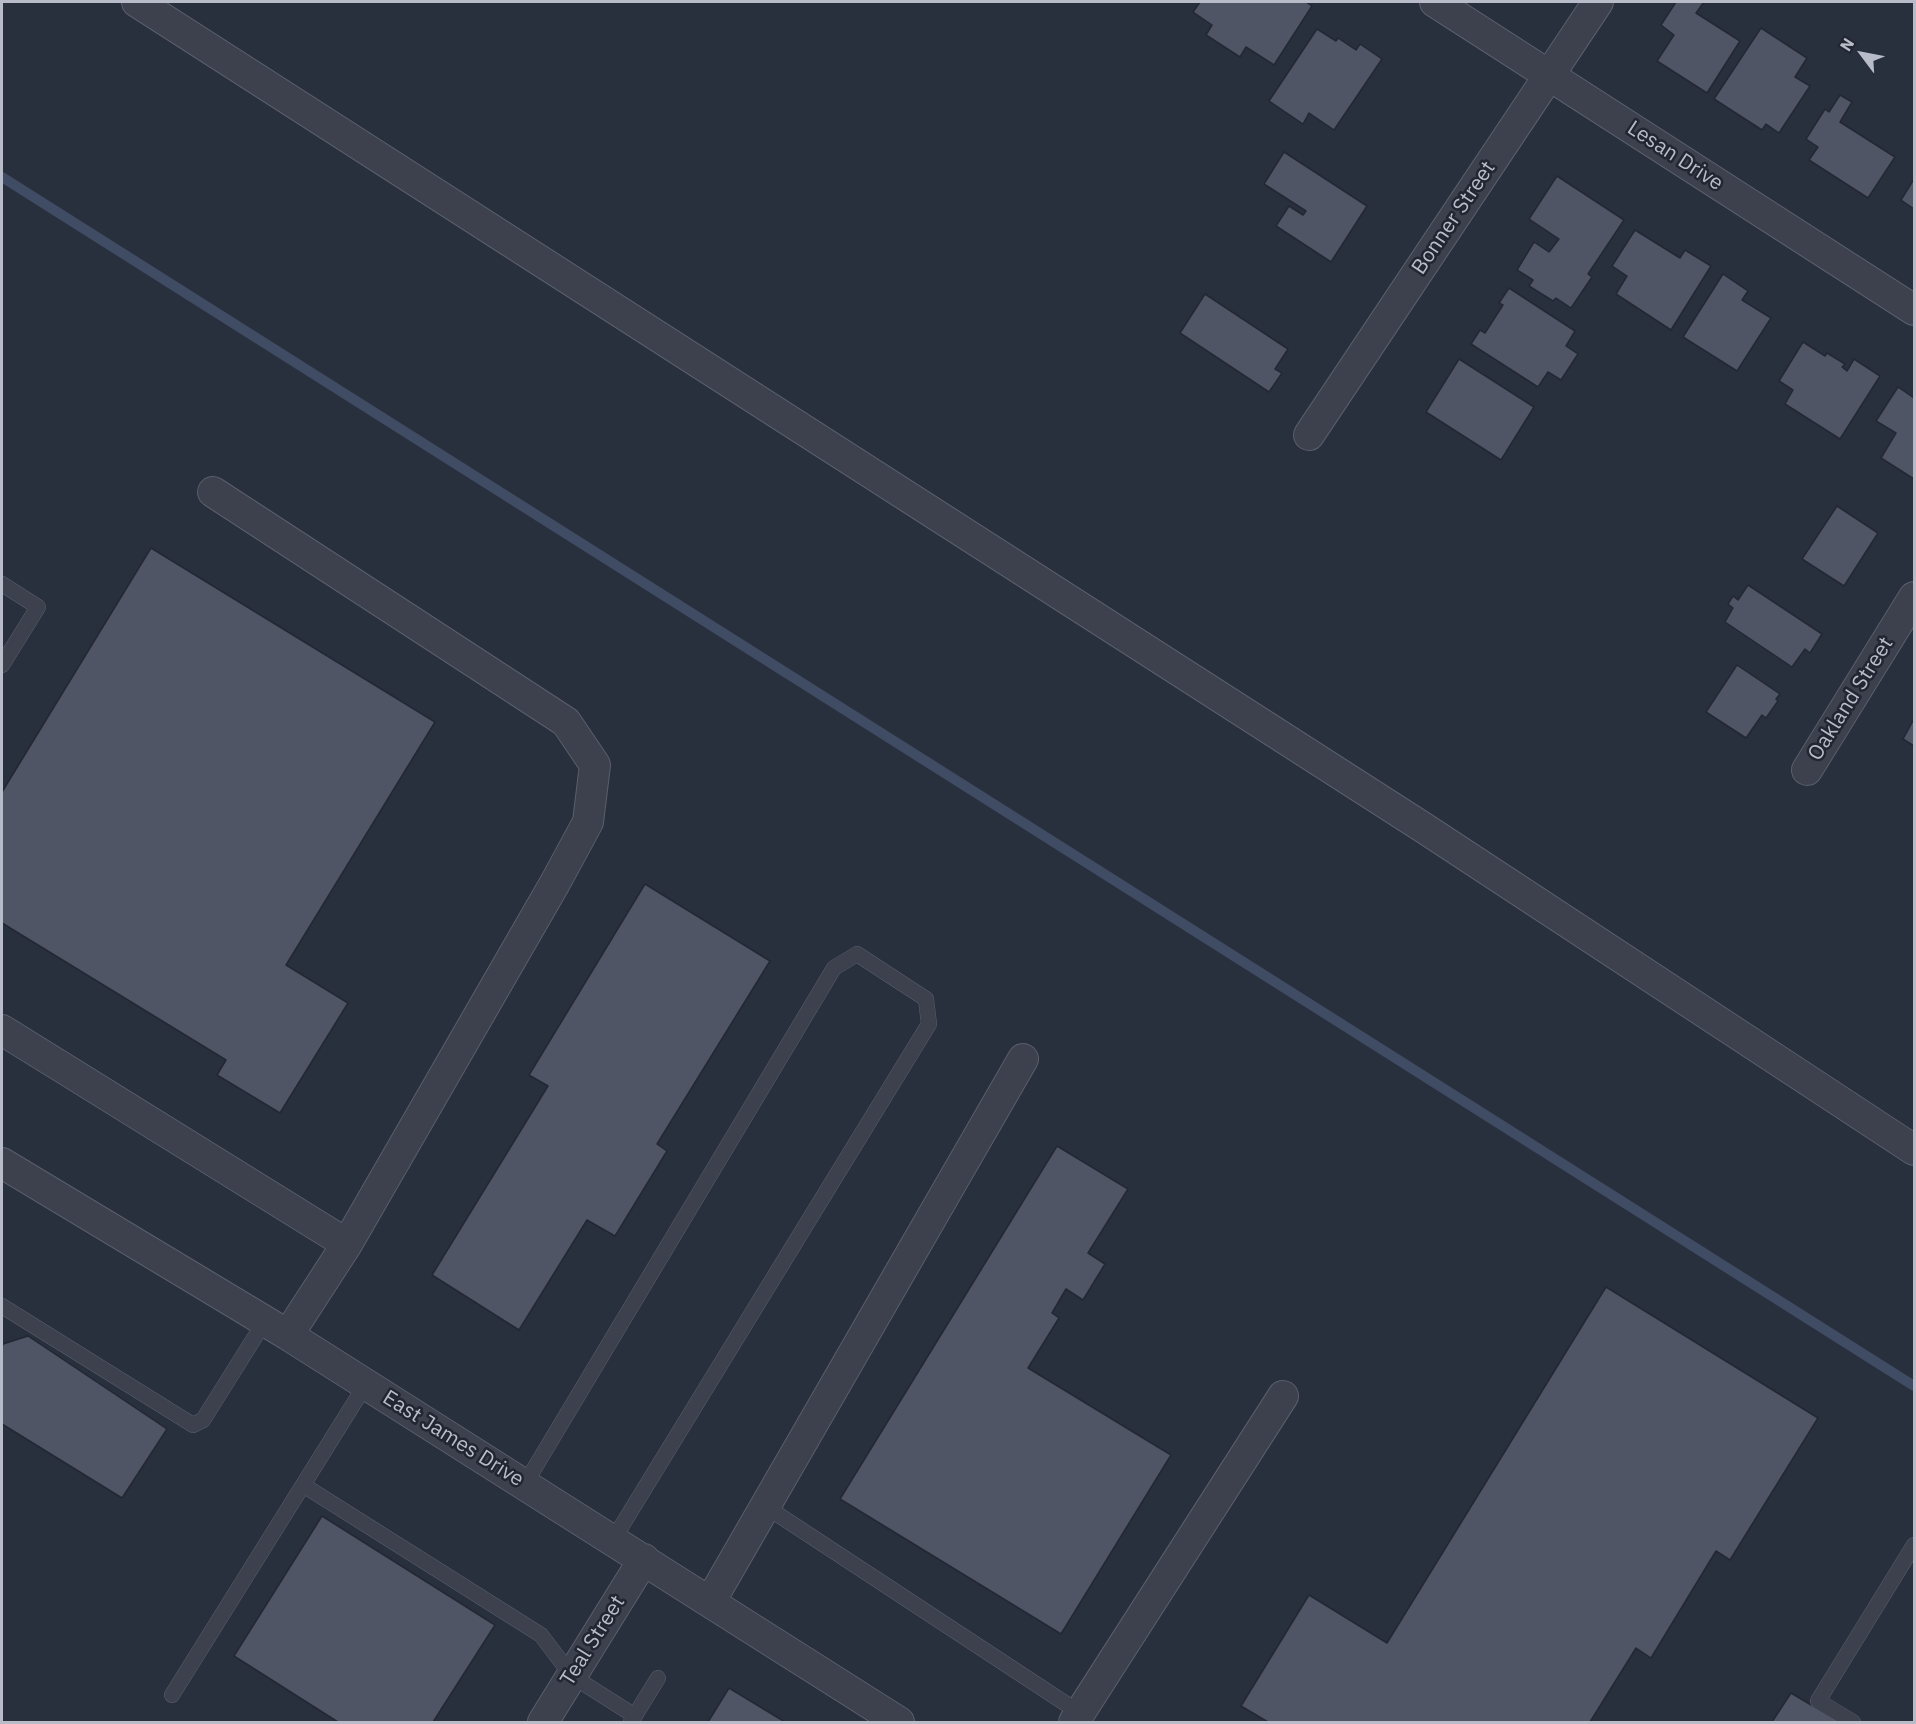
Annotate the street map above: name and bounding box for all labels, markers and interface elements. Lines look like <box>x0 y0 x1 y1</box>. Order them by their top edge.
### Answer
north arrow <box>1832 24 1892 84</box>
text: N <box>1835 34 1858 55</box>
street label: Lesan Drive <box>1622 116 1728 196</box>
street label: Bonner Street <box>1407 157 1501 279</box>
street label: Oakland Street <box>1803 633 1899 765</box>
street label: East James Drive <box>378 1386 528 1492</box>
street label: Teal Street <box>555 1591 631 1691</box>

